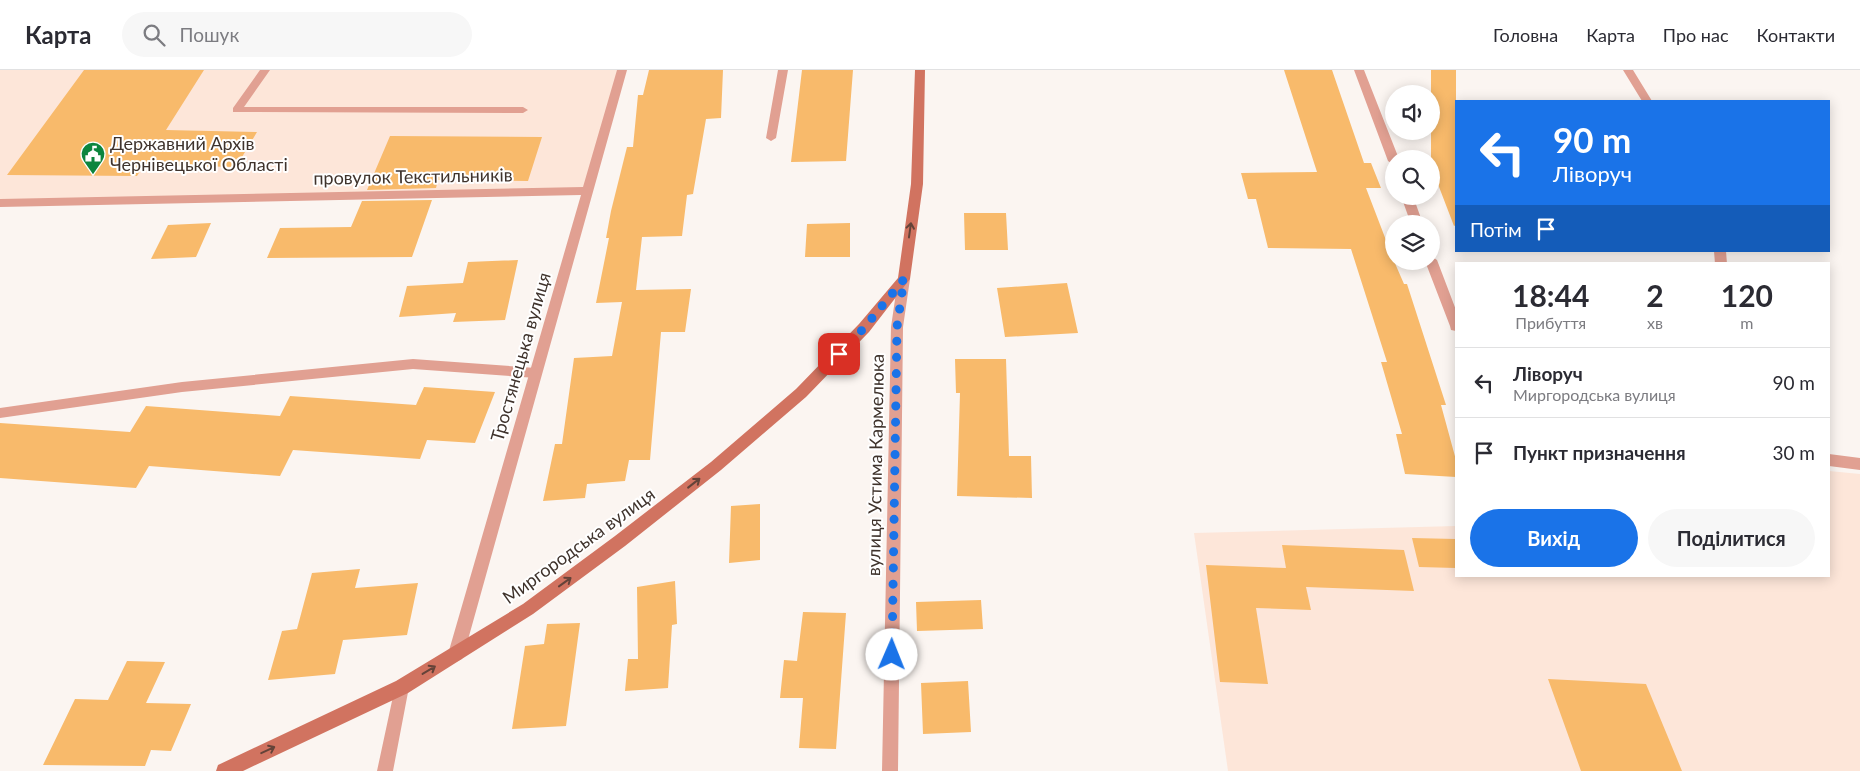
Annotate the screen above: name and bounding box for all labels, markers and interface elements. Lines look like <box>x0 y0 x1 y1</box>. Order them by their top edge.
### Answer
search box <box>122 12 472 57</box>
text: Карта <box>25 20 92 49</box>
icon: search <box>140 21 168 49</box>
text: Пошук <box>180 23 239 46</box>
text: Головна <box>1493 24 1558 46</box>
text: Карта <box>1586 24 1635 46</box>
text: Про нас <box>1663 24 1729 46</box>
text: Контакти <box>1757 24 1835 46</box>
map controls <box>1385 85 1440 270</box>
button: sound <box>1385 85 1440 140</box>
text: 90 m <box>1553 118 1631 160</box>
icon: left <box>1470 120 1535 185</box>
place label: Державний Архів Чернівецької Області <box>110 132 288 175</box>
public building icon: Державний Архів Чернівецької Області <box>80 141 106 175</box>
button: search <box>1385 150 1440 205</box>
text: Ліворуч <box>1553 160 1632 187</box>
street label: провулок Текстильників <box>313 163 513 189</box>
button: layers <box>1385 215 1440 270</box>
icon: arrive <box>1532 215 1560 243</box>
text: Потім <box>1470 218 1522 241</box>
one-way arrow <box>906 223 916 239</box>
street label: Тростянецька вулиця <box>485 270 555 444</box>
text: 18:44 <box>1512 277 1589 313</box>
text: 2 <box>1646 277 1664 313</box>
text: 120 <box>1721 277 1773 313</box>
text: Прибуття <box>1515 313 1586 332</box>
text: хв <box>1647 313 1663 332</box>
text: m <box>1740 313 1753 332</box>
pin <box>818 333 860 375</box>
icon: arrive <box>825 340 853 368</box>
street label: вулиця Устима Кармелюка <box>862 354 888 576</box>
text: Ліворуч <box>1513 362 1583 385</box>
icon: left <box>1470 369 1498 397</box>
text: 90 m <box>1772 371 1815 394</box>
text: Миргородська вулиця <box>1513 385 1676 404</box>
icon: arrive <box>1470 439 1498 467</box>
text: Пункт призначення <box>1513 441 1686 464</box>
text: 30 m <box>1772 441 1815 464</box>
one-way arrow <box>688 478 701 489</box>
street label: Миргородська вулиця <box>498 483 659 608</box>
button: Вихід <box>1470 509 1638 567</box>
button: Поділитися <box>1648 509 1815 567</box>
one-way arrow <box>558 577 572 587</box>
position arrow <box>865 628 917 680</box>
one-way arrow <box>422 665 436 675</box>
one-way arrow <box>260 745 275 754</box>

